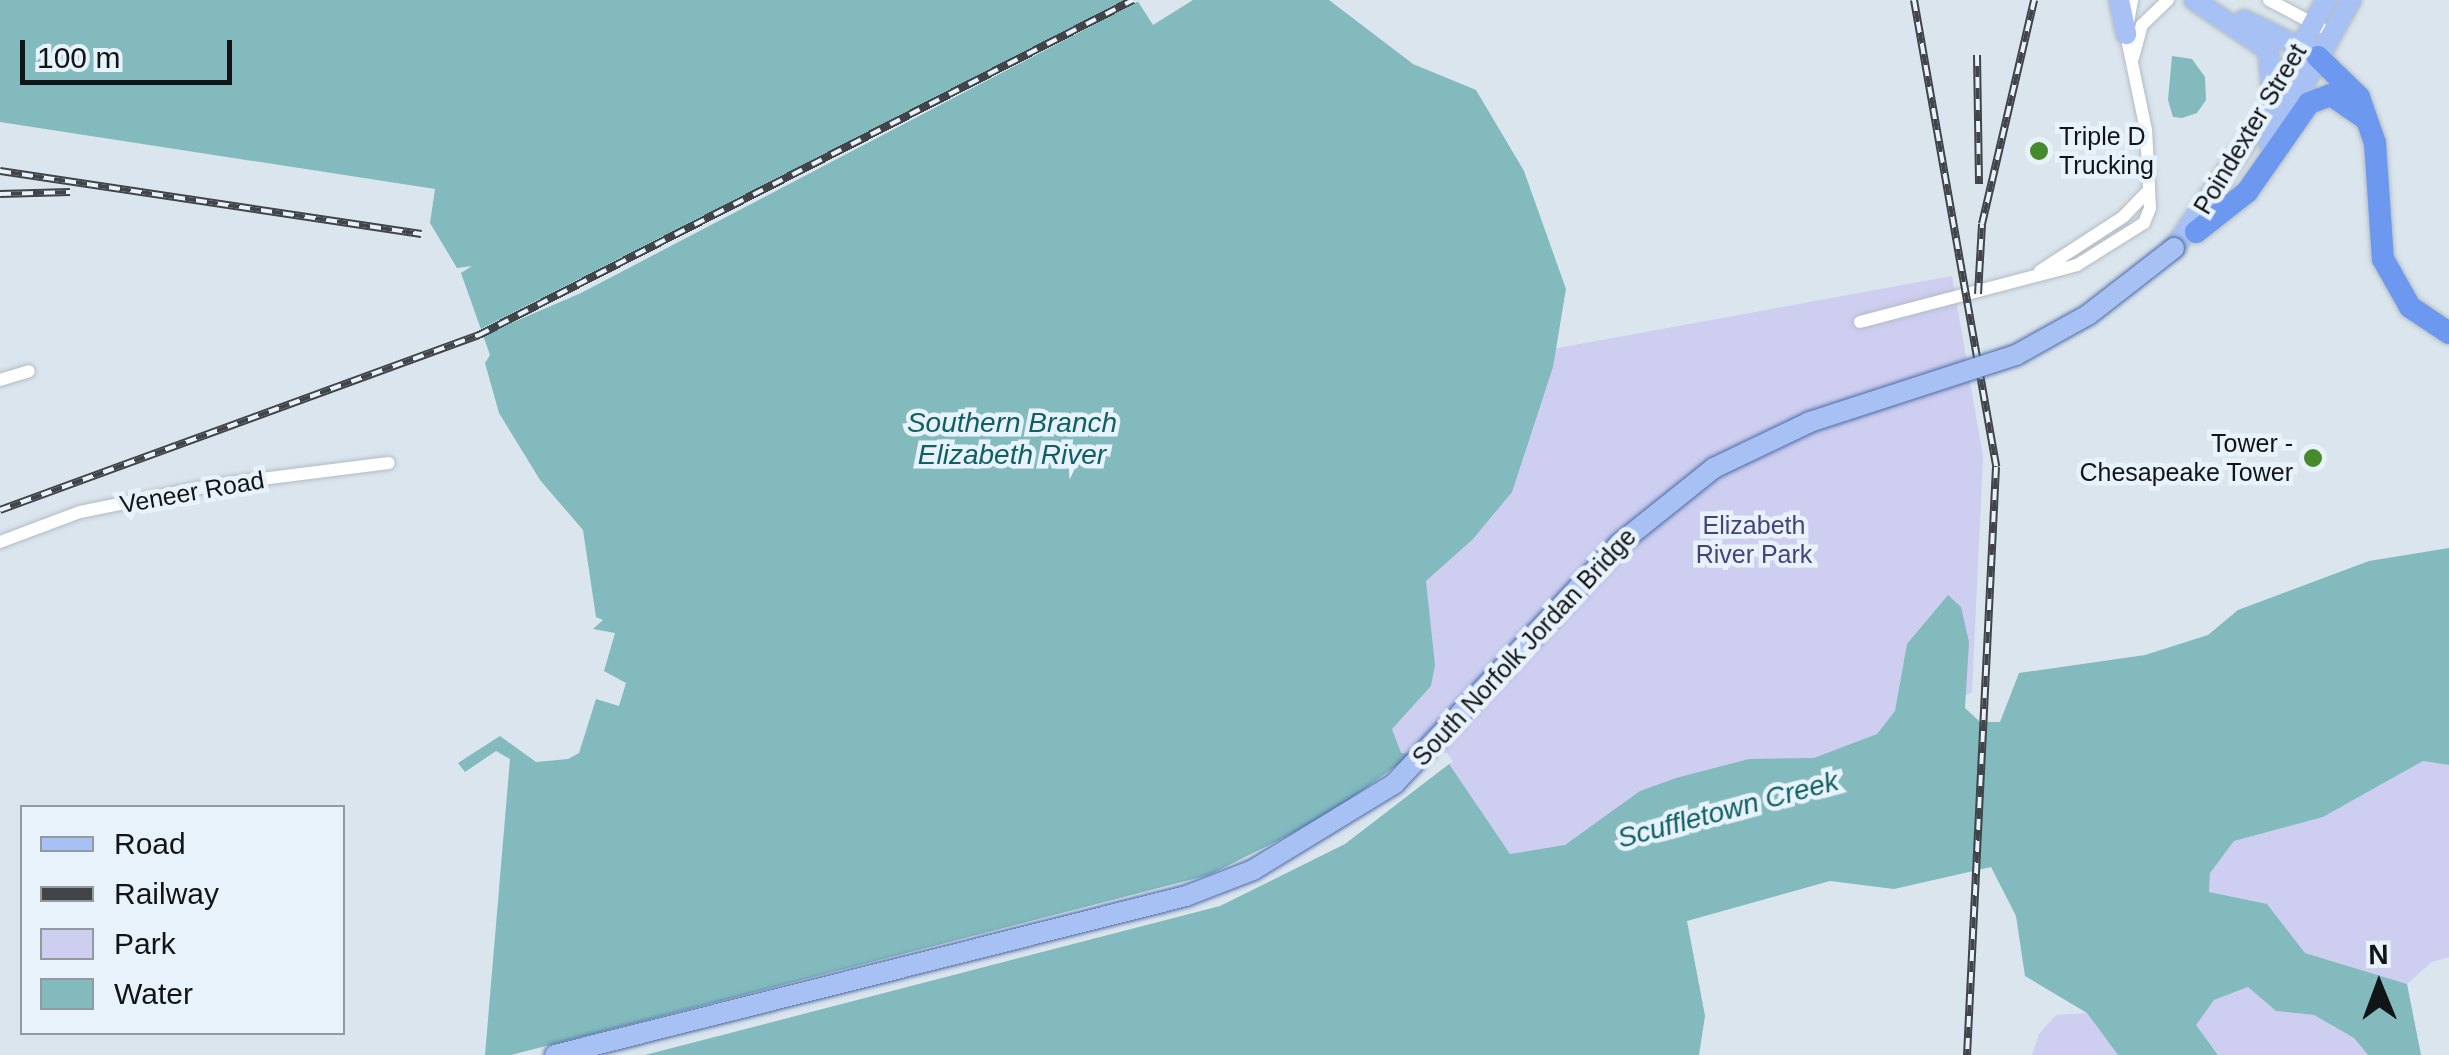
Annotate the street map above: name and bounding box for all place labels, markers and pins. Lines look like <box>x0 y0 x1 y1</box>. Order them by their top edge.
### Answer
place label: Triple D Trucking <box>2059 122 2154 181</box>
marker: Triple D Trucking <box>2028 140 2050 162</box>
place label: Tower - Chesapeake Tower <box>2079 429 2293 488</box>
marker: Tower - Chesapeake Tower <box>2302 447 2324 469</box>

